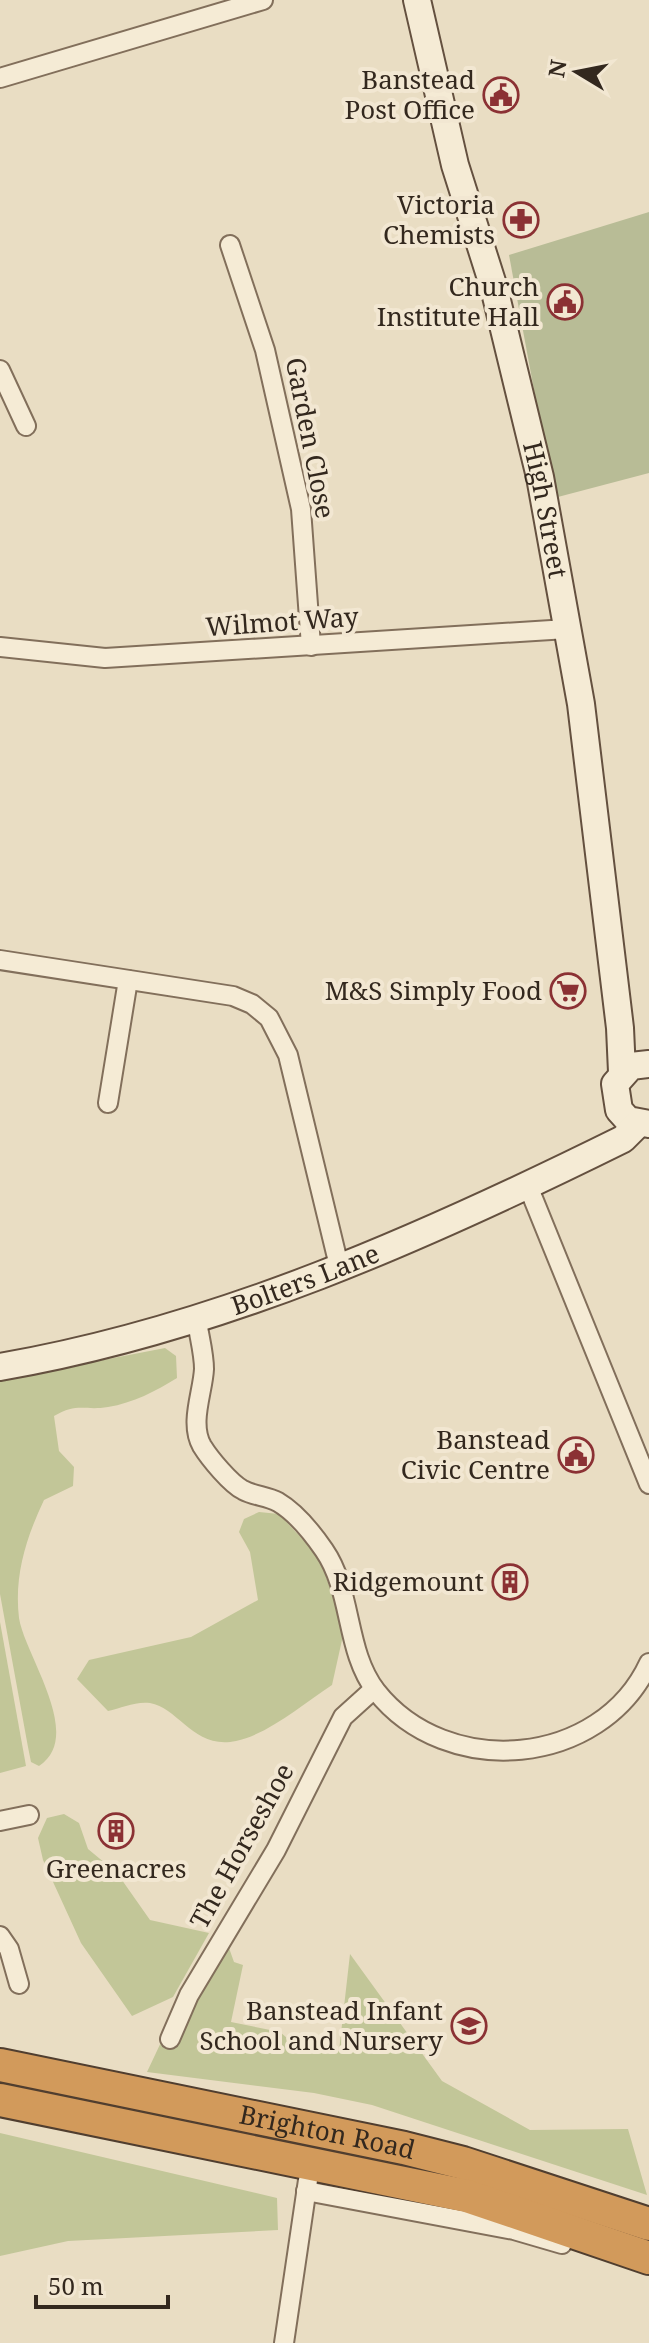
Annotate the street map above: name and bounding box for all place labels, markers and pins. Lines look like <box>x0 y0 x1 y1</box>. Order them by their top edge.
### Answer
place label: Banstead Post Office <box>345 61 475 127</box>
public building icon: Banstead Post Office <box>482 76 520 114</box>
place label: Victoria Chemists <box>383 186 495 252</box>
pharmacy icon: Victoria Chemists <box>502 201 540 239</box>
place label: Church Institute Hall <box>377 268 539 334</box>
public building icon: Church Institute Hall <box>546 283 584 321</box>
place label: M&S Simply Food <box>325 972 542 1008</box>
supermarket icon: M&S Simply Food <box>549 972 587 1010</box>
place label: Banstead Civic Centre <box>401 1421 550 1487</box>
public building icon: Banstead Civic Centre <box>557 1436 595 1474</box>
place label: Ridgemount <box>333 1563 484 1599</box>
building icon: Ridgemount <box>491 1563 529 1601</box>
building icon: Greenacres <box>97 1812 135 1850</box>
place label: Greenacres <box>46 1850 186 1886</box>
place label: Banstead Infant School and Nursery <box>199 1992 443 2058</box>
school or university icon: Banstead Infant School and Nursery <box>450 2007 488 2045</box>

